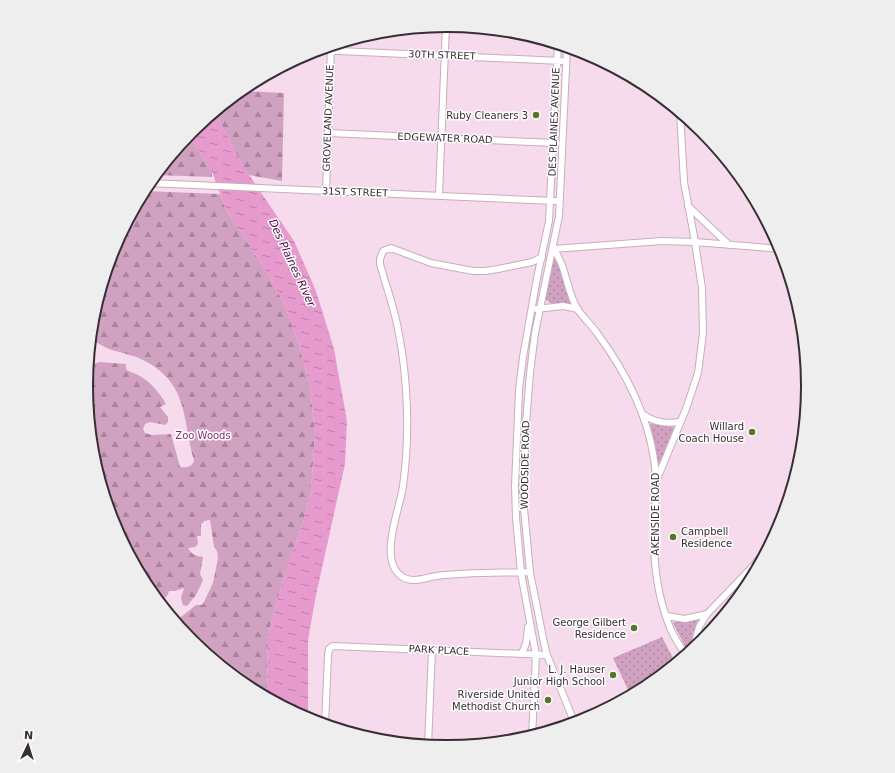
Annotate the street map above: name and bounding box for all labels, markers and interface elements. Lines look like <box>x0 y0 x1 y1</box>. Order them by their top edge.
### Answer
street label: 30TH STREET <box>408 48 477 62</box>
street label: GROVELAND AVENUE <box>321 64 335 172</box>
street label: DES PLAINES AVENUE <box>547 67 561 177</box>
place label: Ruby Cleaners 3 <box>446 110 528 121</box>
marker: Ruby Cleaners 3 <box>531 110 541 120</box>
street label: EDGEWATER ROAD <box>397 131 493 145</box>
street label: 31ST STREET <box>322 185 389 199</box>
water label: Des Plaines River <box>266 217 319 310</box>
street label: WOODSIDE ROAD <box>519 420 531 510</box>
place label: Willard Coach House <box>678 421 744 444</box>
marker: Willard Coach House <box>747 427 757 437</box>
park label: Zoo Woods <box>175 430 231 441</box>
street label: AKENSIDE ROAD <box>650 472 661 555</box>
place label: Campbell Residence <box>681 526 732 549</box>
marker: Campbell Residence <box>668 532 678 542</box>
place label: George Gilbert Residence <box>553 617 626 640</box>
marker: George Gilbert Residence <box>629 623 639 633</box>
street label: PARK PLACE <box>408 643 470 657</box>
place label: L. J. Hauser Junior High School <box>513 664 606 687</box>
marker: L. J. Hauser Junior High School <box>608 670 618 680</box>
place label: Riverside United Methodist Church <box>452 689 540 712</box>
marker: Riverside United Methodist Church <box>543 695 553 705</box>
north arrow <box>8 725 48 765</box>
text: N <box>24 729 34 742</box>

